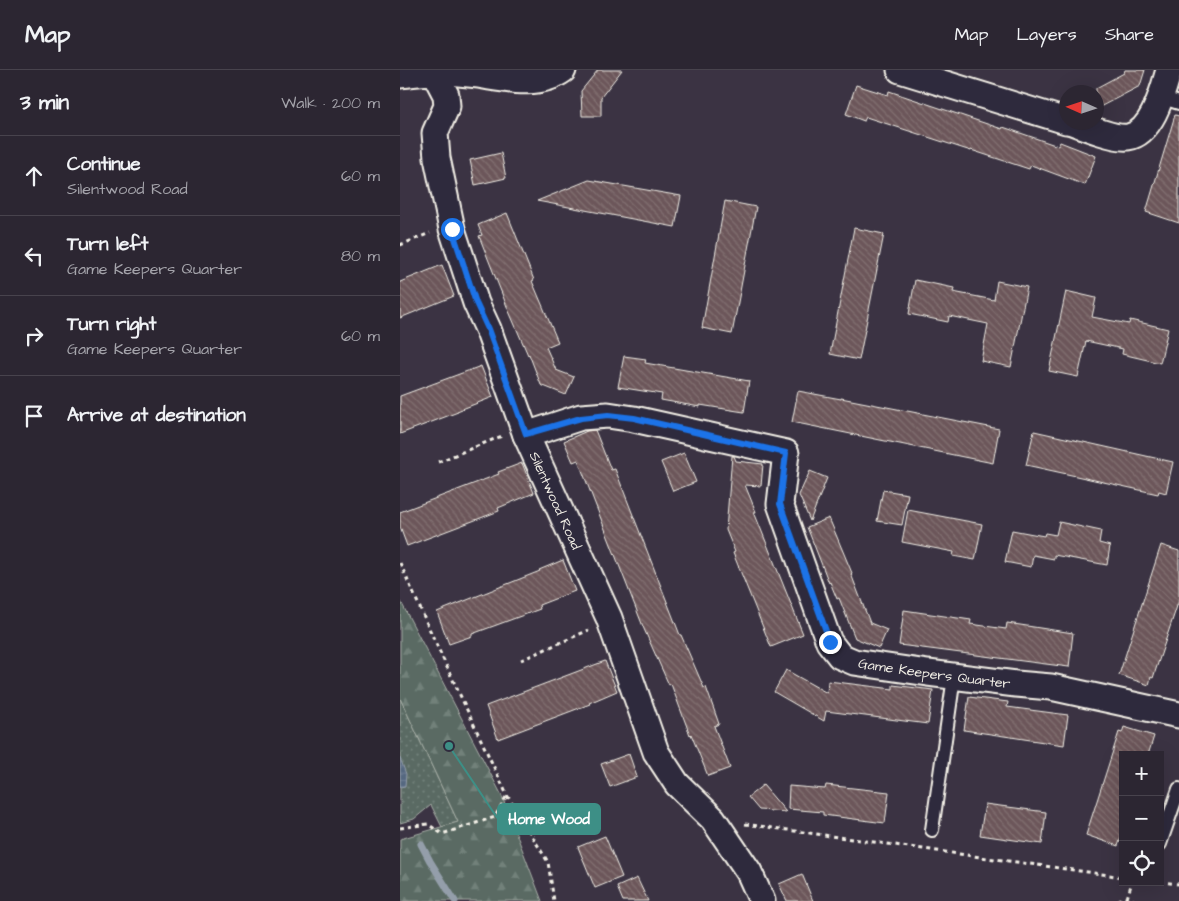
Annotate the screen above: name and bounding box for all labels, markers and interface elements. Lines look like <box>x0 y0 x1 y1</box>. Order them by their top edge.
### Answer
text: Map <box>25 18 70 52</box>
text: Map <box>954 22 988 47</box>
text: Layers <box>1016 22 1077 47</box>
text: Share <box>1105 22 1154 47</box>
north arrow <box>1059 85 1104 130</box>
text: 3 min <box>20 88 69 117</box>
text: Walk · 200 m <box>281 92 380 114</box>
text: Continue <box>67 151 141 178</box>
icon: ahead <box>20 162 48 190</box>
text: 60 m <box>341 165 380 187</box>
text: Silentwood Road <box>67 178 188 200</box>
route start <box>441 218 464 241</box>
text: Turn left <box>67 231 148 258</box>
icon: left <box>20 242 48 270</box>
text: 80 m <box>341 245 380 267</box>
text: Game Keepers Quarter <box>67 258 242 280</box>
text: Turn right <box>67 311 156 338</box>
icon: right <box>20 322 48 350</box>
text: 60 m <box>341 325 380 347</box>
text: Game Keepers Quarter <box>67 338 242 360</box>
icon: arrive <box>20 402 48 430</box>
text: Arrive at destination <box>67 402 246 429</box>
street label: Silentwood Road <box>524 449 586 553</box>
route end <box>819 631 842 654</box>
street label: Game Keepers Quarter <box>857 654 1012 694</box>
map controls <box>1119 751 1164 886</box>
button: + <box>1119 751 1164 796</box>
button: − <box>1119 796 1164 841</box>
callout: Home Wood <box>498 804 600 834</box>
text: Home Wood <box>508 809 590 830</box>
button: locate <box>1119 841 1164 886</box>

